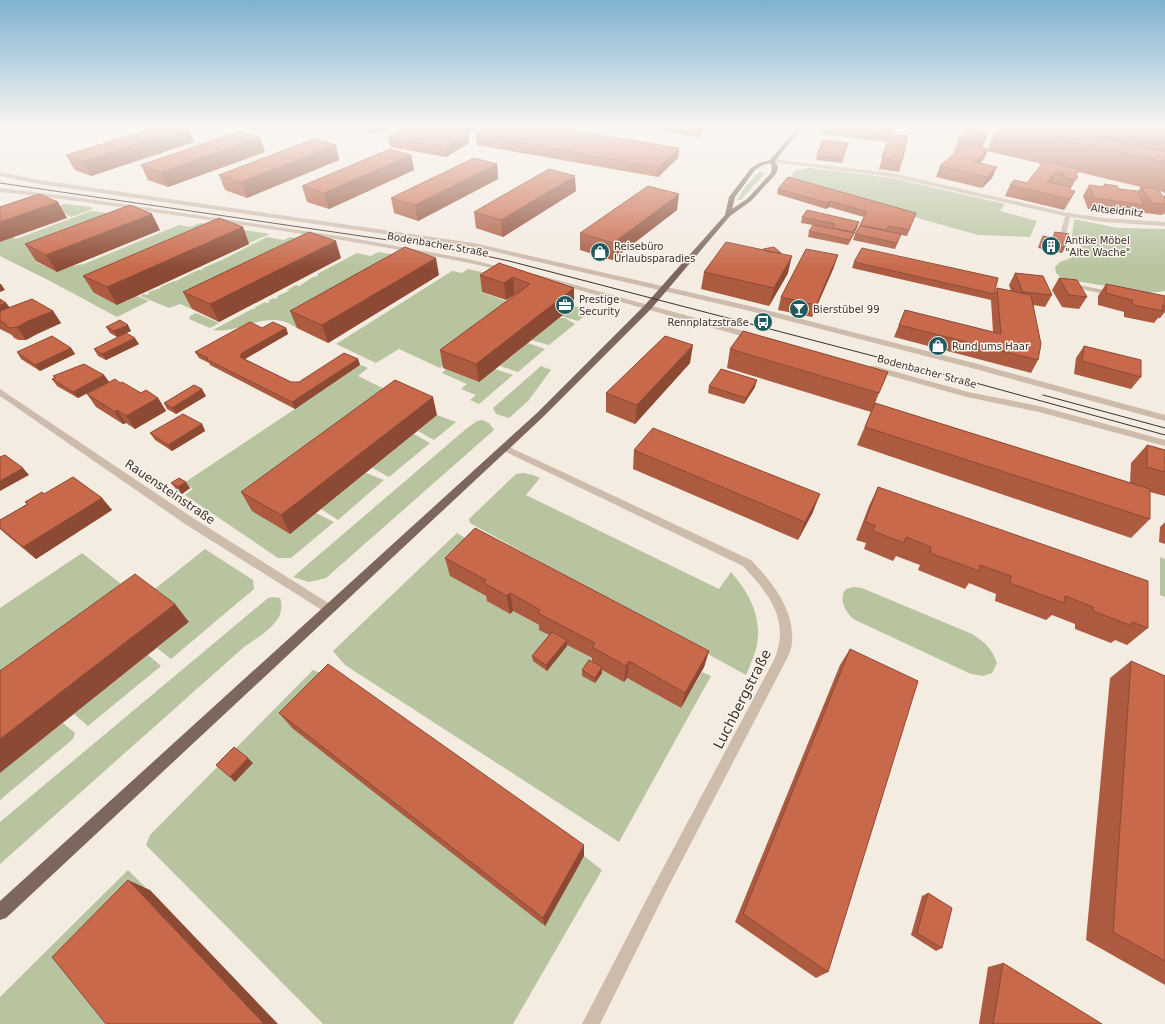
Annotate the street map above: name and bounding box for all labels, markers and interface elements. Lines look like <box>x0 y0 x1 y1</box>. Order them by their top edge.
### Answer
street label: Altseidnitz <box>1090 202 1144 219</box>
street label: Bodenbacher Straße <box>386 230 489 259</box>
building icon: Antike Möbel "Alte Wache" <box>1040 235 1062 257</box>
place label: Antike Möbel "Alte Wache" <box>1065 235 1130 258</box>
shop icon: Reisebüro Urlaubsparadies <box>589 241 611 263</box>
place label: Reisebüro Urlaubsparadies <box>614 241 695 264</box>
office icon: Prestige Security <box>554 294 576 316</box>
place label: Prestige Security <box>579 294 620 317</box>
bar icon: Bierstübel 99 <box>788 298 810 320</box>
place label: Bierstübel 99 <box>813 304 880 315</box>
bus stop icon: Rennplatzstraße <box>752 311 774 333</box>
place label: Rennplatzstraße <box>667 317 749 328</box>
shop icon: Rund ums Haar <box>927 335 949 357</box>
place label: Rund ums Haar <box>952 341 1030 352</box>
street label: Bodenbacher Straße <box>876 353 978 390</box>
street label: Rauensteinstraße <box>122 457 218 527</box>
street label: Luchbergstraße <box>710 647 774 751</box>

